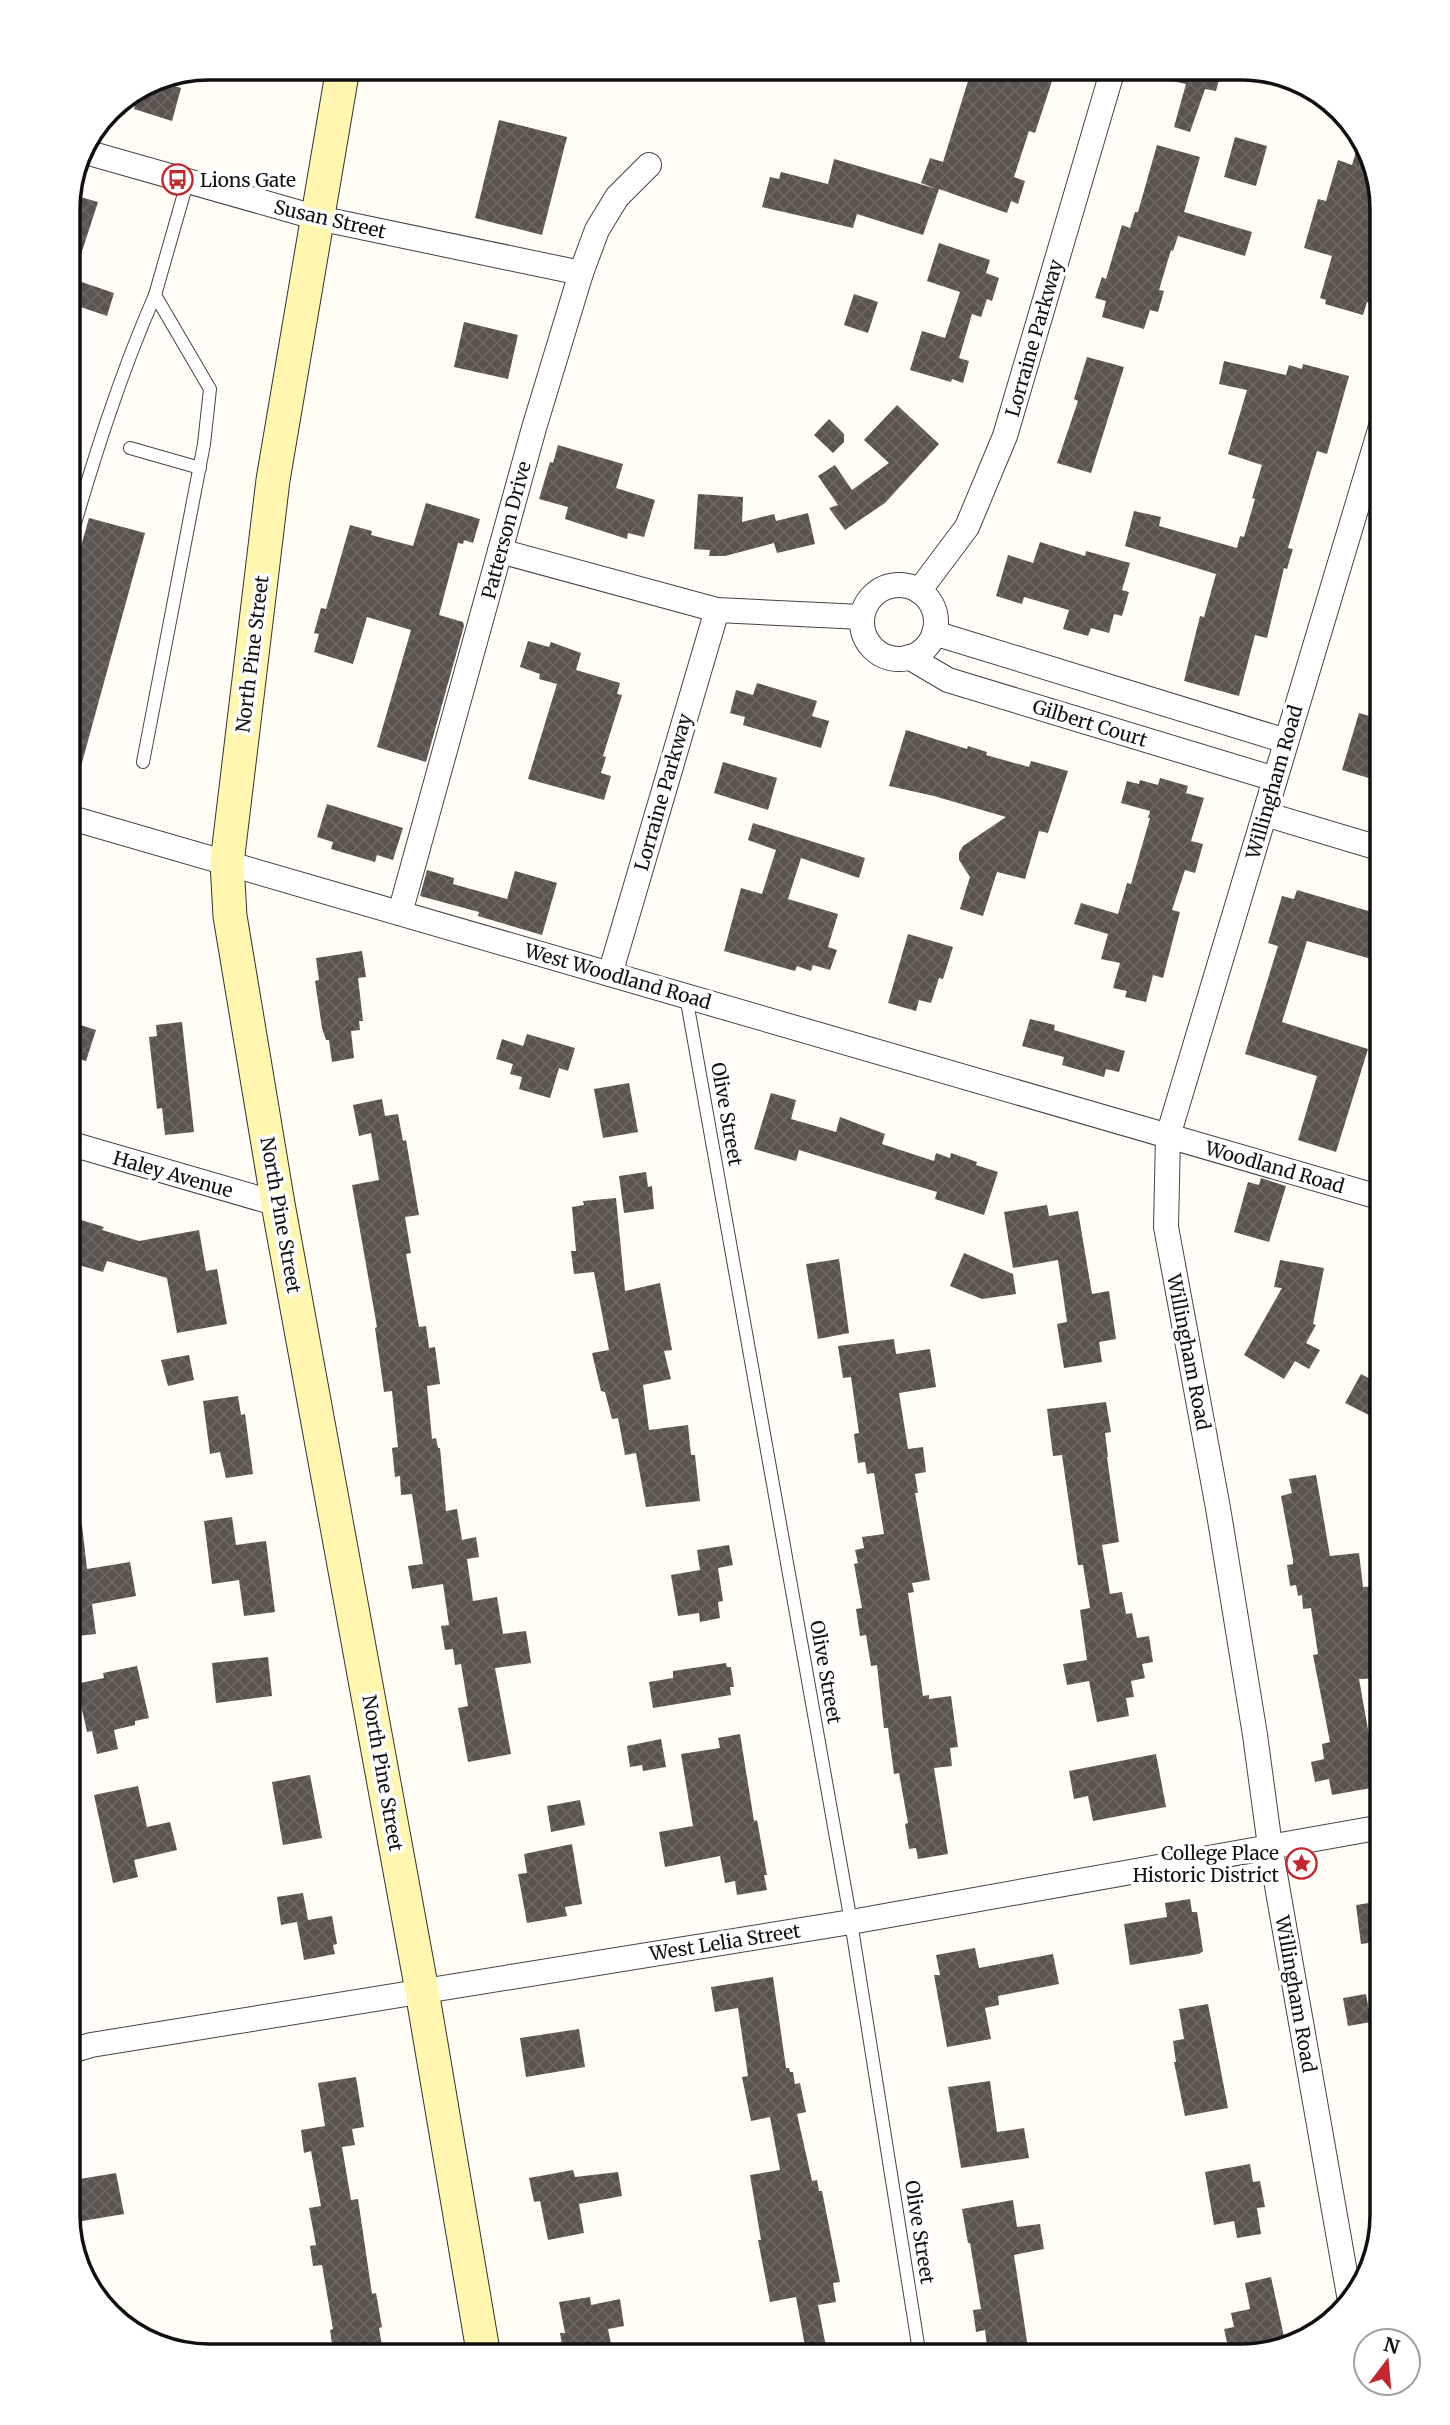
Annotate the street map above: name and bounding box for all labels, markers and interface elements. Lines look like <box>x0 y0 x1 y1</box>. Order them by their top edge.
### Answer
bus stop icon: Lions Gate <box>160 163 194 197</box>
place label: Lions Gate <box>200 168 296 192</box>
street label: Susan Street <box>272 194 389 244</box>
street label: Lorraine Parkway <box>1000 257 1068 419</box>
street label: Patterson Drive <box>476 458 536 601</box>
street label: North Pine Street <box>230 573 274 734</box>
street label: Gilbert Court <box>1030 694 1151 752</box>
street label: Willingham Road <box>1240 702 1307 863</box>
street label: Lorraine Parkway <box>629 711 697 873</box>
street label: West Woodland Road <box>521 938 714 1014</box>
street label: Olive Street <box>706 1060 748 1168</box>
street label: North Pine Street <box>255 1135 307 1296</box>
street label: Woodland Road <box>1202 1135 1347 1198</box>
street label: Haley Avenue <box>110 1145 236 1203</box>
street label: Willingham Road <box>1162 1271 1216 1432</box>
street label: Olive Street <box>805 1618 847 1726</box>
street label: North Pine Street <box>357 1693 409 1854</box>
place label: College Place Historic District <box>1133 1841 1280 1887</box>
place icon: College Place Historic District <box>1285 1847 1319 1881</box>
street label: Willingham Road <box>1270 1913 1322 2074</box>
street label: West Lelia Street <box>647 1918 803 1966</box>
street label: Olive Street <box>900 2178 940 2286</box>
north arrow <box>1352 2327 1422 2397</box>
text: N <box>1381 2332 1402 2359</box>

